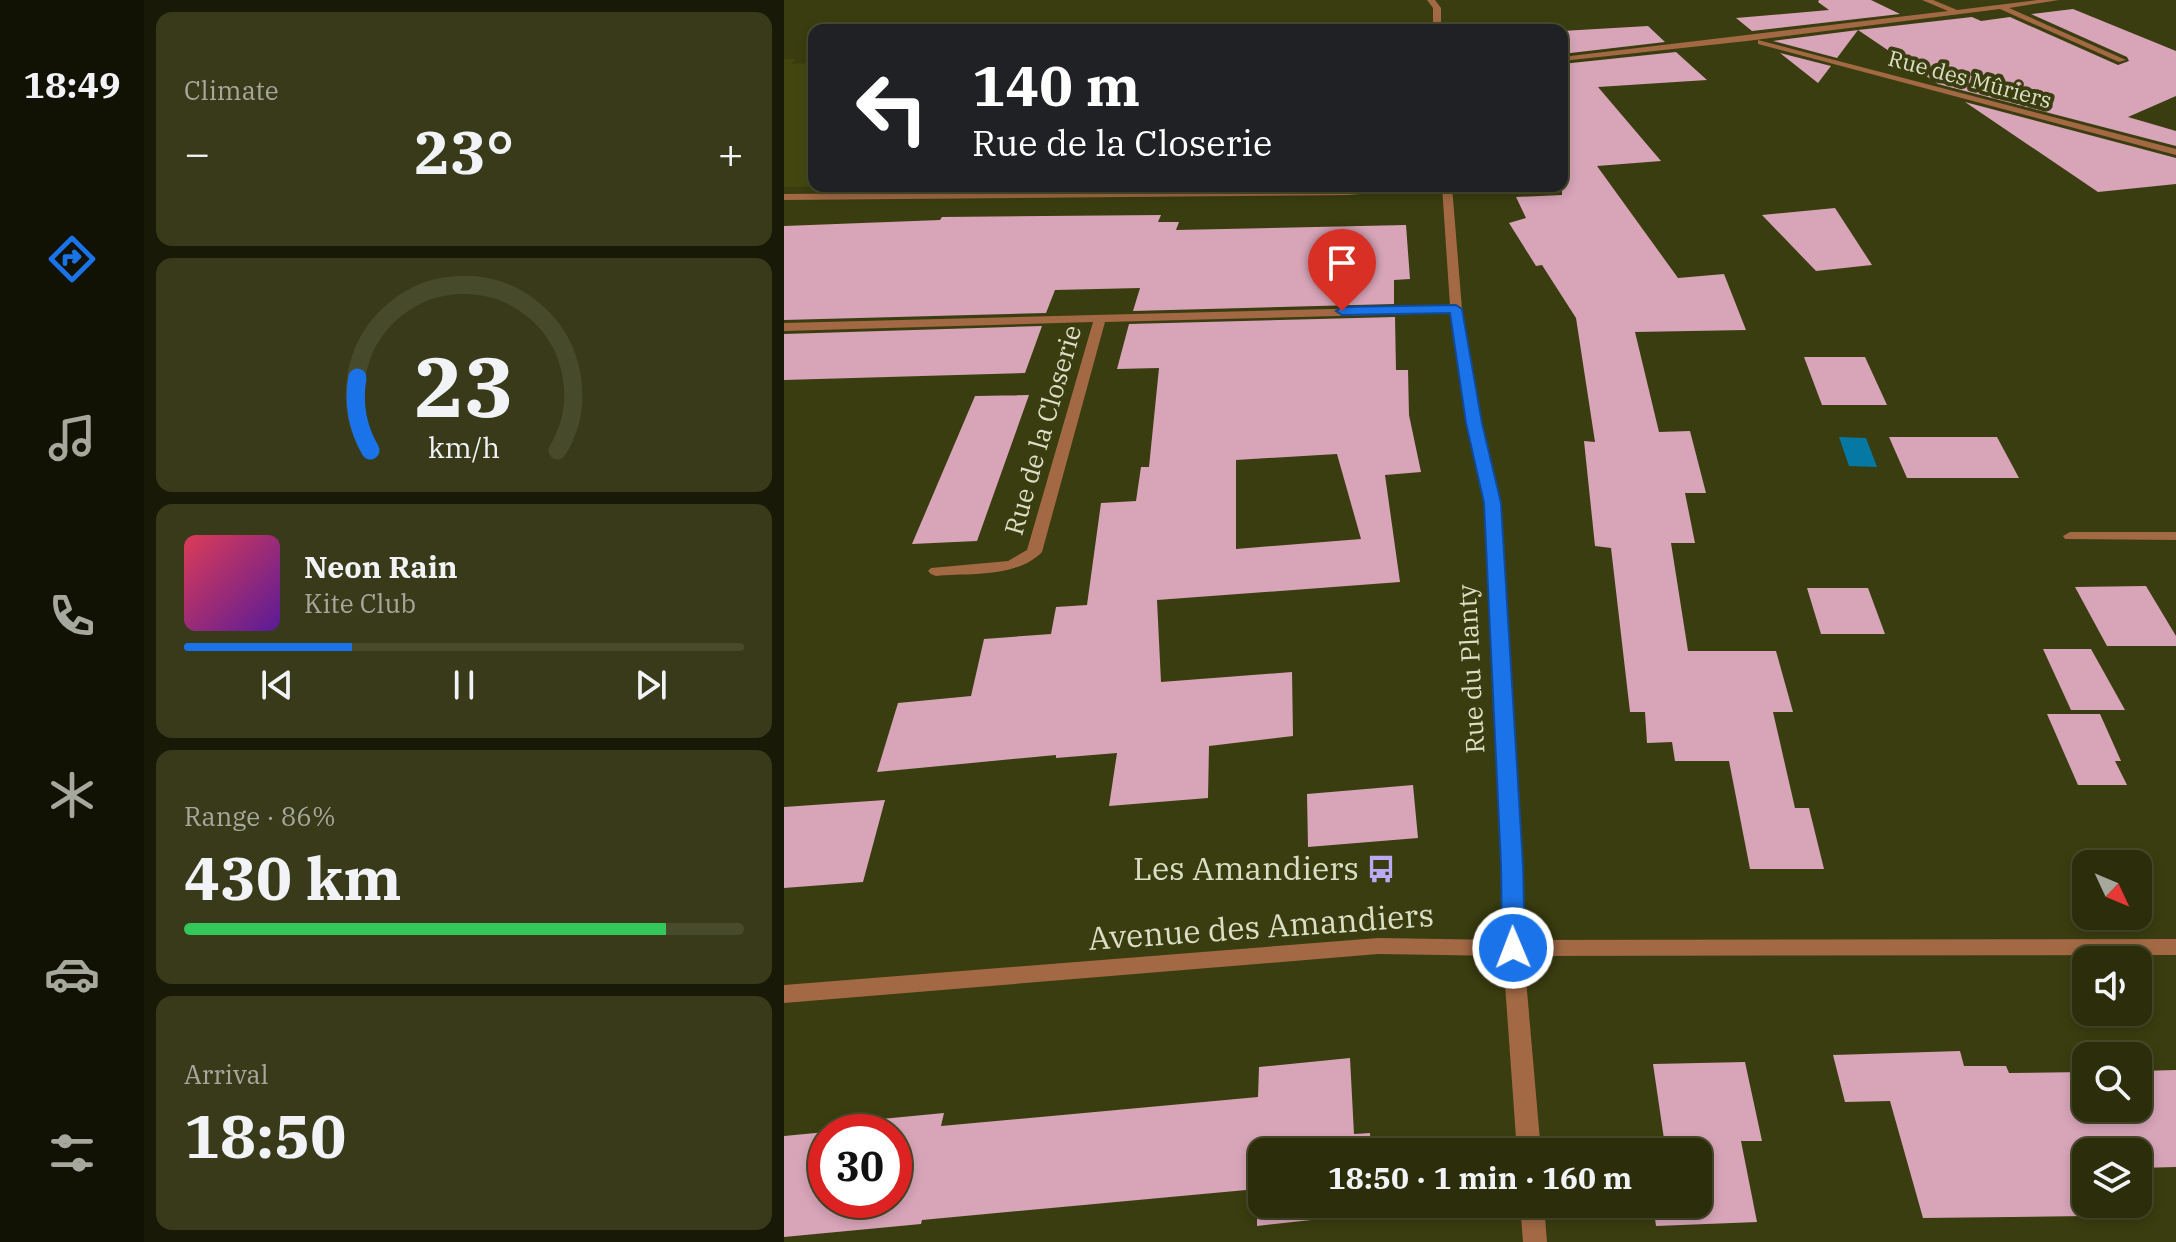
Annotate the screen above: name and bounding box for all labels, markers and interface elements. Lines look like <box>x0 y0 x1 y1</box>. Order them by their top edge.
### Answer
street label: Rue des Mûriers <box>1885 43 2055 114</box>
text: 140 m <box>972 49 1140 121</box>
icon: left <box>840 56 944 160</box>
text: 18:49 <box>23 61 121 108</box>
text: Climate <box>184 73 279 107</box>
text: 23° <box>414 112 514 191</box>
text: Rue de la Closerie <box>972 119 1272 166</box>
text: − <box>184 124 210 181</box>
text: + <box>718 124 744 181</box>
pin <box>1308 229 1376 311</box>
icon: directions <box>44 231 100 287</box>
icon: arrive <box>1320 241 1364 285</box>
street label: Rue de la Closerie <box>996 321 1088 539</box>
text: 23 <box>414 332 514 440</box>
icon: music <box>44 410 100 466</box>
text: km/h <box>428 429 500 466</box>
text: Neon Rain <box>304 547 458 586</box>
street label: Rue du Planty <box>1449 584 1491 754</box>
text: Kite Club <box>304 586 416 620</box>
icon: phone <box>44 588 100 644</box>
icon: previous <box>255 663 299 707</box>
icon: pause <box>442 663 486 707</box>
icon: next <box>629 663 673 707</box>
icon: climate <box>44 767 100 823</box>
text: Range · 86% <box>184 799 336 833</box>
text: 430 km <box>184 838 402 917</box>
place label: Les Amandiers <box>1133 847 1359 889</box>
north arrow <box>2072 850 2152 930</box>
map controls <box>2072 850 2152 1218</box>
bus stop icon: Les Amandiers <box>1366 854 1396 884</box>
street label: Avenue des Amandiers <box>1087 893 1435 959</box>
position arrow <box>1471 906 1555 990</box>
icon: car <box>44 946 100 1002</box>
button: sound <box>2072 946 2152 1026</box>
button: search <box>2072 1042 2152 1122</box>
text: Arrival <box>184 1057 269 1091</box>
text: 18:50 <box>184 1096 346 1175</box>
speed limit sign: 30 <box>808 1114 912 1218</box>
icon: filters <box>44 1125 100 1181</box>
button: layers <box>2072 1138 2152 1218</box>
text: 18:50 · 1 min · 160 m <box>1328 1158 1632 1197</box>

